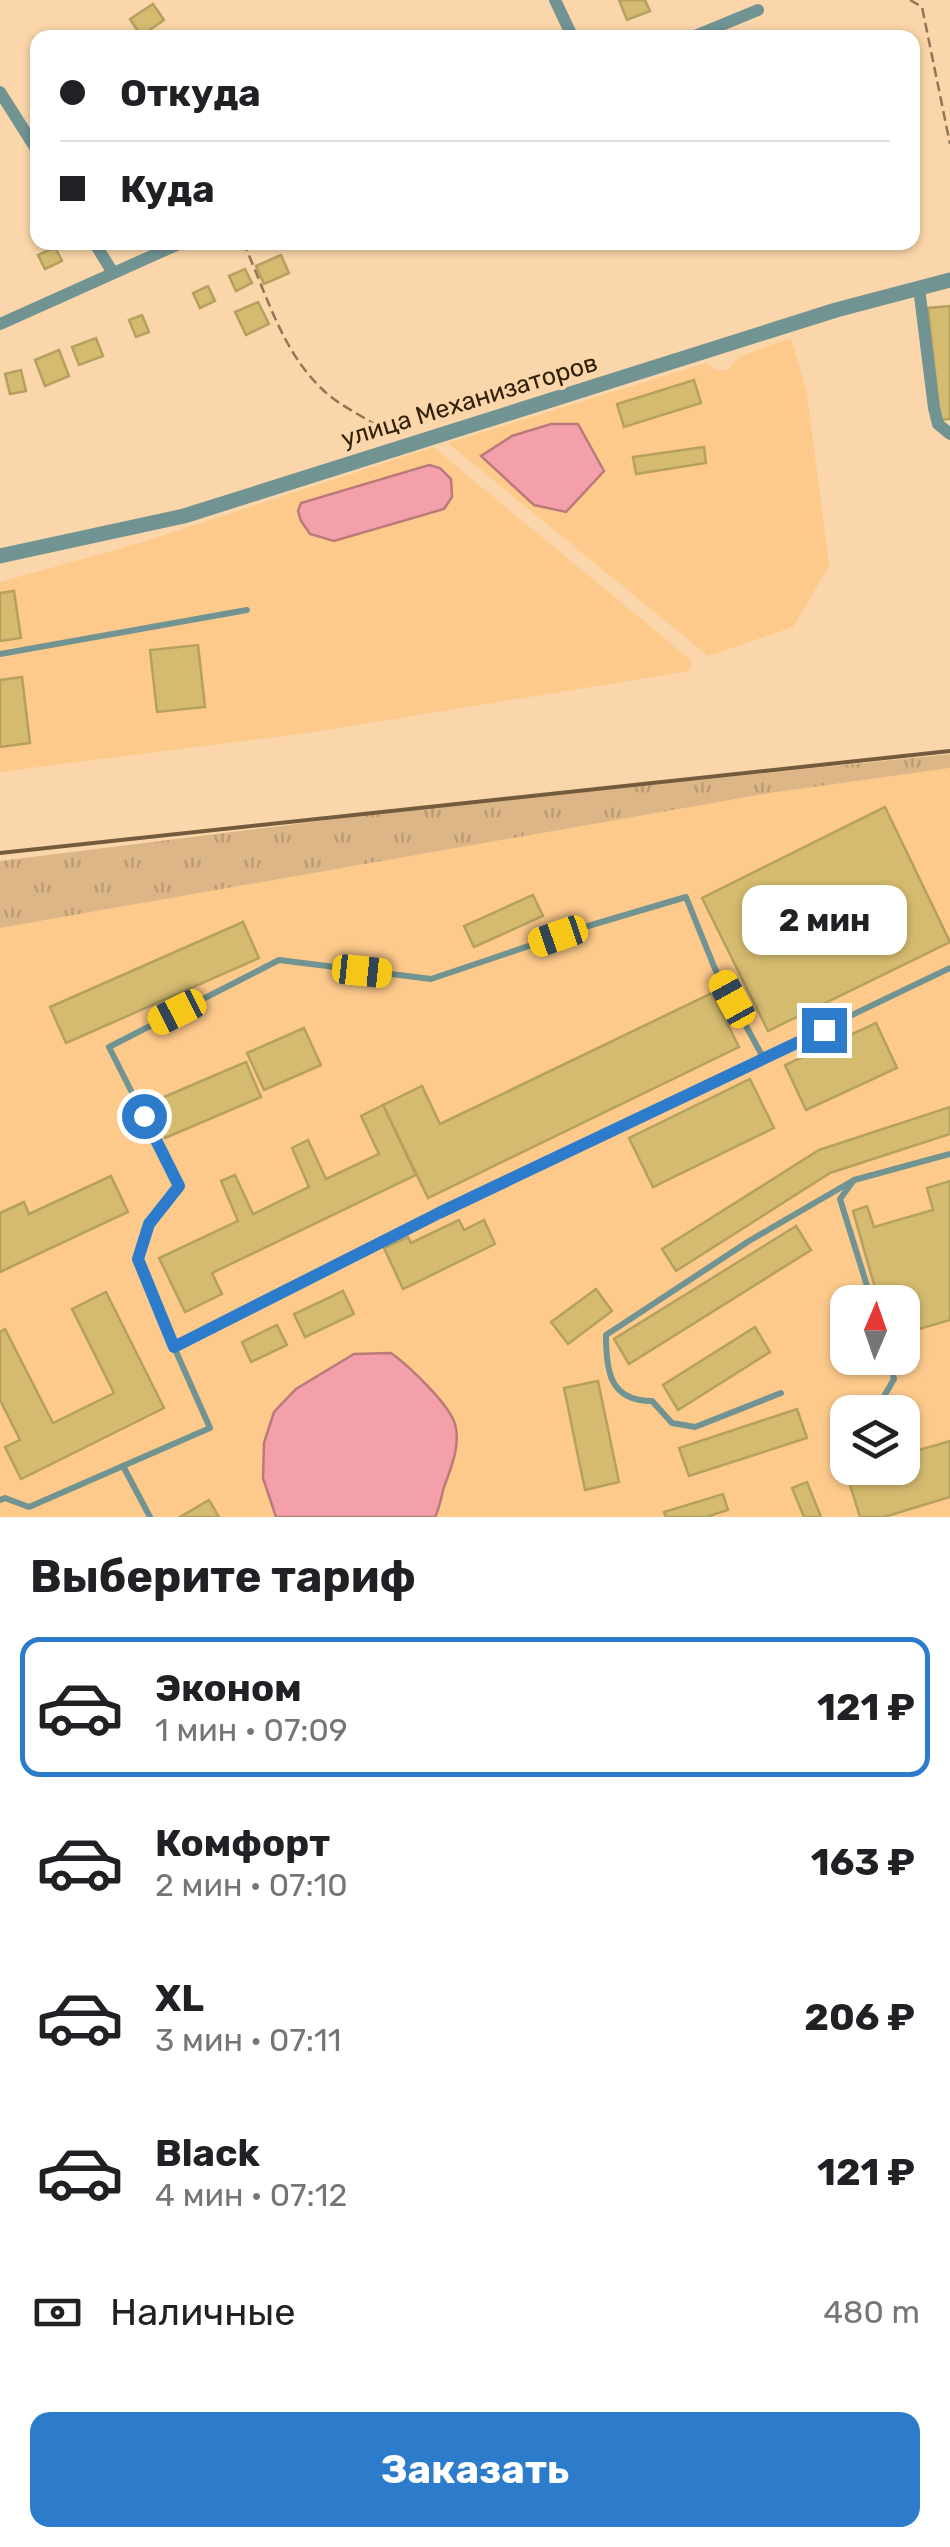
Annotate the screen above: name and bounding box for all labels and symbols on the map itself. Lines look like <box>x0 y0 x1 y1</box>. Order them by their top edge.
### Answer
street label: улица Механизаторов <box>337 348 601 453</box>
callout: 2 мин <box>742 885 906 955</box>
car <box>525 912 591 960</box>
car <box>331 953 393 989</box>
car <box>704 965 760 1033</box>
car <box>143 985 211 1039</box>
route end <box>802 1008 847 1053</box>
route start <box>122 1094 167 1139</box>
north arrow <box>830 1285 920 1375</box>

